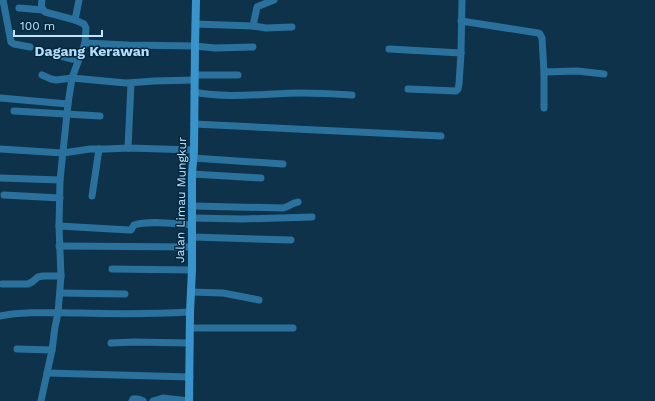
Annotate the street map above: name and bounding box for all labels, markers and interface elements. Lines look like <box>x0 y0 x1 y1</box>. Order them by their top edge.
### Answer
scale bar <box>14 12 102 38</box>
text: 100 m <box>20 19 55 33</box>
district label: Dagang Kerawan <box>35 43 149 59</box>
street label: Jalan Limau Mungkur <box>173 137 189 263</box>

